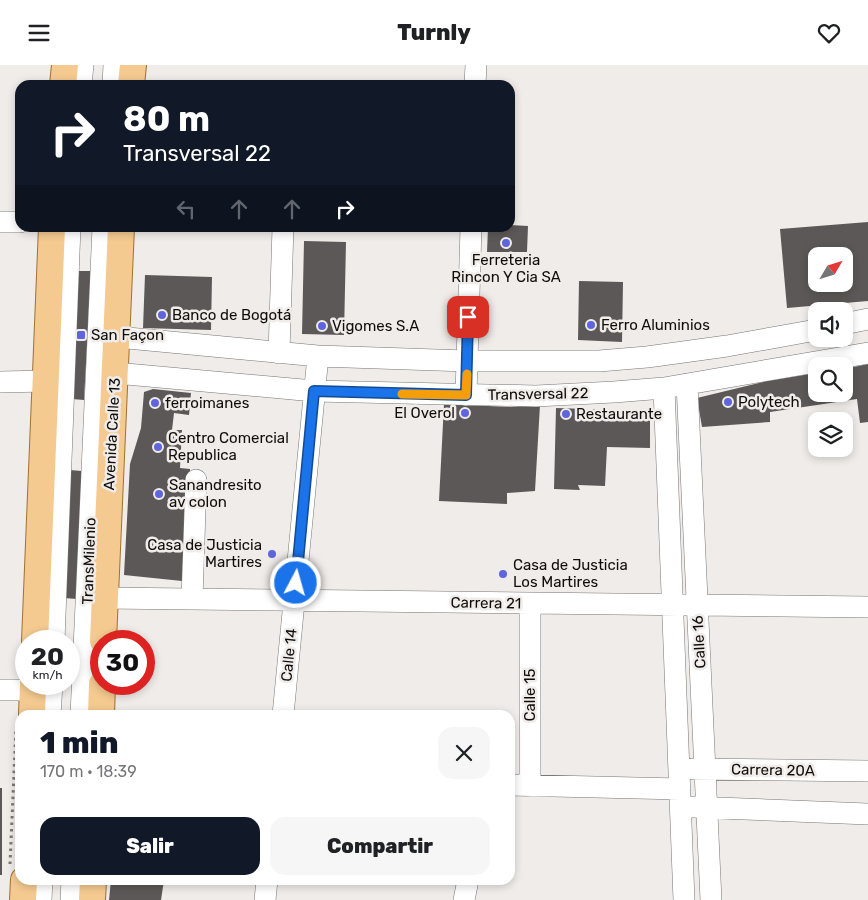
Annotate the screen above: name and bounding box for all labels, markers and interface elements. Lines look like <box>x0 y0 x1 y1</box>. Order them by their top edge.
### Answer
icon: menu <box>25 19 53 47</box>
text: Turnly <box>397 19 471 46</box>
icon: heart <box>815 19 843 47</box>
text: 80 m <box>123 98 210 140</box>
icon: right <box>40 100 105 165</box>
text: Transversal 22 <box>123 140 271 167</box>
icon: left <box>172 195 200 223</box>
icon: ahead <box>225 195 253 223</box>
icon: ahead <box>278 195 306 223</box>
icon: right <box>331 195 359 223</box>
marker: Ferreteria Rincon Y Cia SA <box>500 237 512 249</box>
north arrow <box>808 247 852 293</box>
map controls <box>808 247 853 457</box>
place label: Ferreteria Rincon Y Cia SA <box>451 251 561 286</box>
pin <box>447 296 489 338</box>
button: sound <box>808 302 853 347</box>
icon: arrive <box>454 303 482 331</box>
place label: Banco de Bogotá <box>172 306 291 324</box>
marker: Banco de Bogotá <box>156 309 168 321</box>
place label: Ferro Aluminios <box>601 316 710 334</box>
place label: Vigomes S.A <box>332 317 419 335</box>
marker: Ferro Aluminios <box>585 319 597 331</box>
marker: Vigomes S.A <box>316 320 328 332</box>
place label: San Façon <box>91 326 164 344</box>
marker: San Façon <box>75 329 87 341</box>
button: search <box>808 357 853 402</box>
street label: Avenida Calle 13 <box>100 377 124 491</box>
street label: Transversal 22 <box>487 384 589 404</box>
place label: Polytech <box>738 393 800 411</box>
place label: ferroimanes <box>165 394 250 412</box>
marker: Polytech <box>722 396 734 408</box>
marker: ferroimanes <box>149 397 161 409</box>
place label: El Overol <box>394 404 455 422</box>
place label: Restaurante <box>576 405 662 423</box>
marker: El Overol <box>459 407 471 419</box>
marker: Restaurante <box>560 408 572 420</box>
button: layers <box>808 412 853 457</box>
place label: Centro Comercial Republica <box>168 429 289 464</box>
marker: Centro Comercial Republica <box>152 441 164 453</box>
place label: Sanandresito av colon <box>169 476 262 511</box>
marker: Sanandresito av colon <box>153 488 165 500</box>
street label: TransMilenio <box>78 517 100 605</box>
place label: Casa de Justicia Martires <box>147 536 262 571</box>
marker: Casa de Justicia Martires <box>266 548 278 560</box>
position arrow <box>269 556 321 608</box>
place label: Casa de Justicia Los Martires <box>513 556 628 591</box>
marker: Casa de Justicia Los Martires <box>497 568 509 580</box>
street label: Carrera 21 <box>451 593 521 613</box>
street label: Calle 16 <box>689 615 709 669</box>
street label: Calle 14 <box>277 628 301 682</box>
speed limit sign: 30 <box>90 630 155 695</box>
text: 20 <box>31 642 64 671</box>
text: km/h <box>33 668 62 682</box>
street label: Calle 15 <box>521 668 539 721</box>
text: 1 min <box>40 725 118 761</box>
button: close <box>438 727 490 779</box>
street label: Carrera 20A <box>731 760 815 780</box>
text: 170 m · 18:39 <box>40 762 137 781</box>
button: Salir <box>40 817 260 875</box>
button: Compartir <box>270 817 490 875</box>

